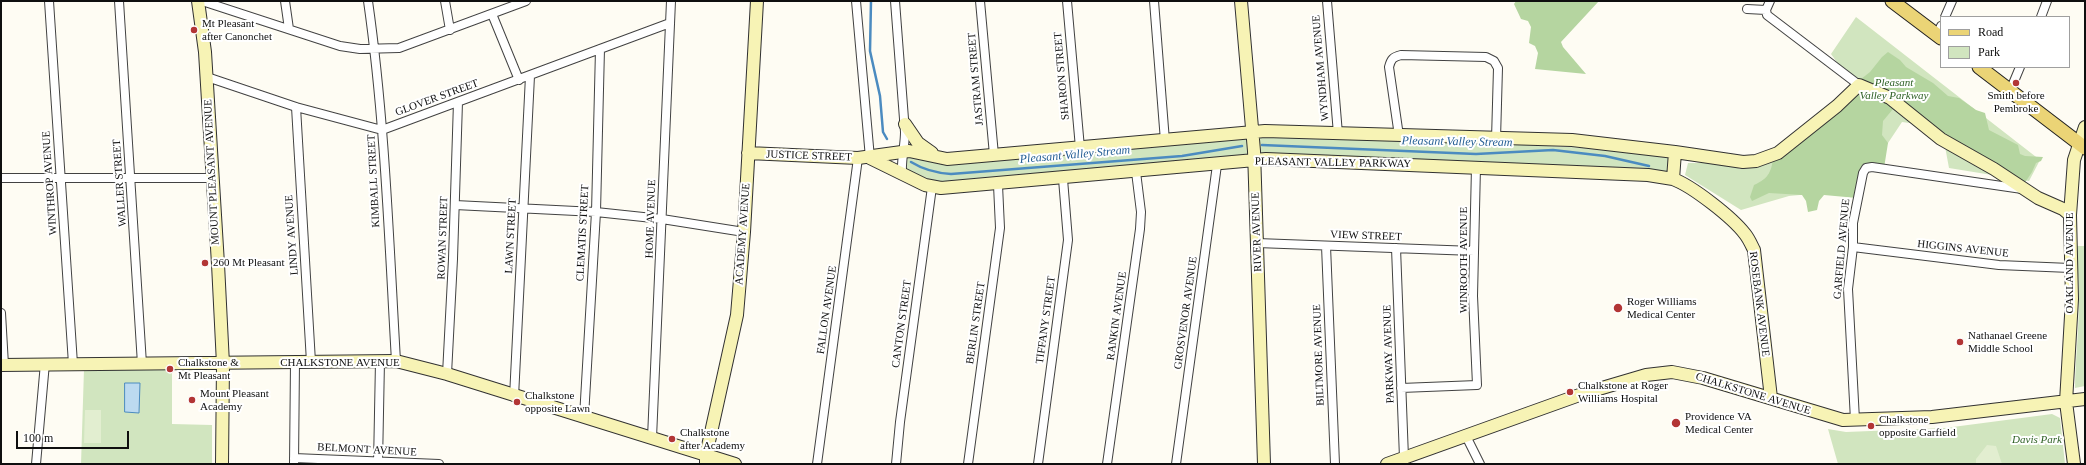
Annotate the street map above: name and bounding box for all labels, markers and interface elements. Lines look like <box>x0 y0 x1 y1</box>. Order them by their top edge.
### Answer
street label: WYNDHAM AVENUE <box>1310 14 1332 122</box>
legend <box>1940 16 2070 68</box>
place label: Mt Pleasant after Canonchet <box>202 17 272 43</box>
marker: Mt Pleasant after Canonchet <box>189 25 199 35</box>
text: Road <box>1978 25 2003 39</box>
street label: SHARON STREET <box>1052 31 1072 121</box>
street label: JASTRAM STREET <box>965 32 987 126</box>
text: Park <box>1978 45 2000 59</box>
park label: Pleasant Valley Parkway <box>1860 76 1928 102</box>
street label: GLOVER STREET <box>394 77 480 119</box>
marker: Smith before Pembroke <box>2011 78 2021 88</box>
place label: Smith before Pembroke <box>1987 89 2045 115</box>
street label: MOUNT PLEASANT AVENUE <box>202 99 222 245</box>
street label: WINTHROP AVENUE <box>40 130 60 236</box>
street label: KIMBALL STREET <box>365 134 383 228</box>
water label: Pleasant Valley Stream <box>1401 134 1513 150</box>
street label: WALLER STREET <box>110 139 130 227</box>
water label: Pleasant Valley Stream <box>1019 143 1131 167</box>
street label: JUSTICE STREET <box>766 148 852 164</box>
street label: PLEASANT VALLEY PARKWAY <box>1255 155 1411 171</box>
street label: HOME AVENUE <box>643 179 659 259</box>
street label: ACADEMY AVENUE <box>733 183 753 285</box>
street label: CLEMATIS STREET <box>574 184 592 282</box>
street label: RIVER AVENUE <box>1249 192 1265 272</box>
street label: LINDY AVENUE <box>283 194 301 276</box>
street label: ROWAN STREET <box>435 196 451 280</box>
street label: LAWN STREET <box>502 198 520 274</box>
street label: GARFIELD AVENUE <box>1831 198 1853 300</box>
street label: WINROOTH AVENUE <box>1457 207 1471 313</box>
street label: OAKLAND AVENUE <box>2063 213 2077 313</box>
street label: VIEW STREET <box>1330 228 1402 244</box>
street label: HIGGINS AVENUE <box>1917 238 2009 260</box>
street label: ROSEBANK AVENUE <box>1746 251 1772 357</box>
place label: 260 Mt Pleasant <box>213 256 284 270</box>
street label: GROSVENOR AVENUE <box>1172 256 1200 370</box>
marker: 260 Mt Pleasant <box>200 258 210 268</box>
street label: FALLON AVENUE <box>814 265 840 355</box>
street label: RANKIN AVENUE <box>1104 271 1130 361</box>
street label: TIFFANY STREET <box>1033 275 1059 365</box>
street label: CANTON STREET <box>889 279 915 369</box>
street label: BERLIN STREET <box>964 281 988 365</box>
place label: Roger Williams Medical Center <box>1627 295 1697 321</box>
marker: Roger Williams Medical Center <box>1612 302 1624 314</box>
street label: BILTMORE AVENUE <box>1311 304 1327 406</box>
street label: PARKWAY AVENUE <box>1381 304 1397 404</box>
place label: Nathanael Greene Middle School <box>1968 329 2047 355</box>
marker: Nathanael Greene Middle School <box>1955 337 1965 347</box>
place label: Chalkstone & Mt Pleasant <box>178 356 239 382</box>
street label: CHALKSTONE AVENUE <box>280 356 400 370</box>
marker: Chalkstone & Mt Pleasant <box>165 364 175 374</box>
street label: CHALKSTONE AVENUE <box>1694 370 1812 418</box>
place label: Chalkstone at Roger Williams Hospital <box>1578 379 1668 405</box>
place label: Mount Pleasant Academy <box>200 387 269 413</box>
marker: Chalkstone at Roger Williams Hospital <box>1565 387 1575 397</box>
place label: Chalkstone opposite Lawn <box>525 389 590 415</box>
marker: Mount Pleasant Academy <box>187 395 197 405</box>
marker: Chalkstone opposite Lawn <box>512 397 522 407</box>
place label: Providence VA Medical Center <box>1685 410 1753 436</box>
place label: Chalkstone opposite Garfield <box>1879 413 1956 439</box>
marker: Providence VA Medical Center <box>1670 417 1682 429</box>
marker: Chalkstone opposite Garfield <box>1866 421 1876 431</box>
scale bar <box>18 423 131 449</box>
place label: Chalkstone after Academy <box>680 426 745 452</box>
text: 100 m <box>23 431 53 445</box>
park label: Davis Park <box>2012 433 2062 447</box>
marker: Chalkstone after Academy <box>667 434 677 444</box>
street label: BELMONT AVENUE <box>317 441 417 459</box>

